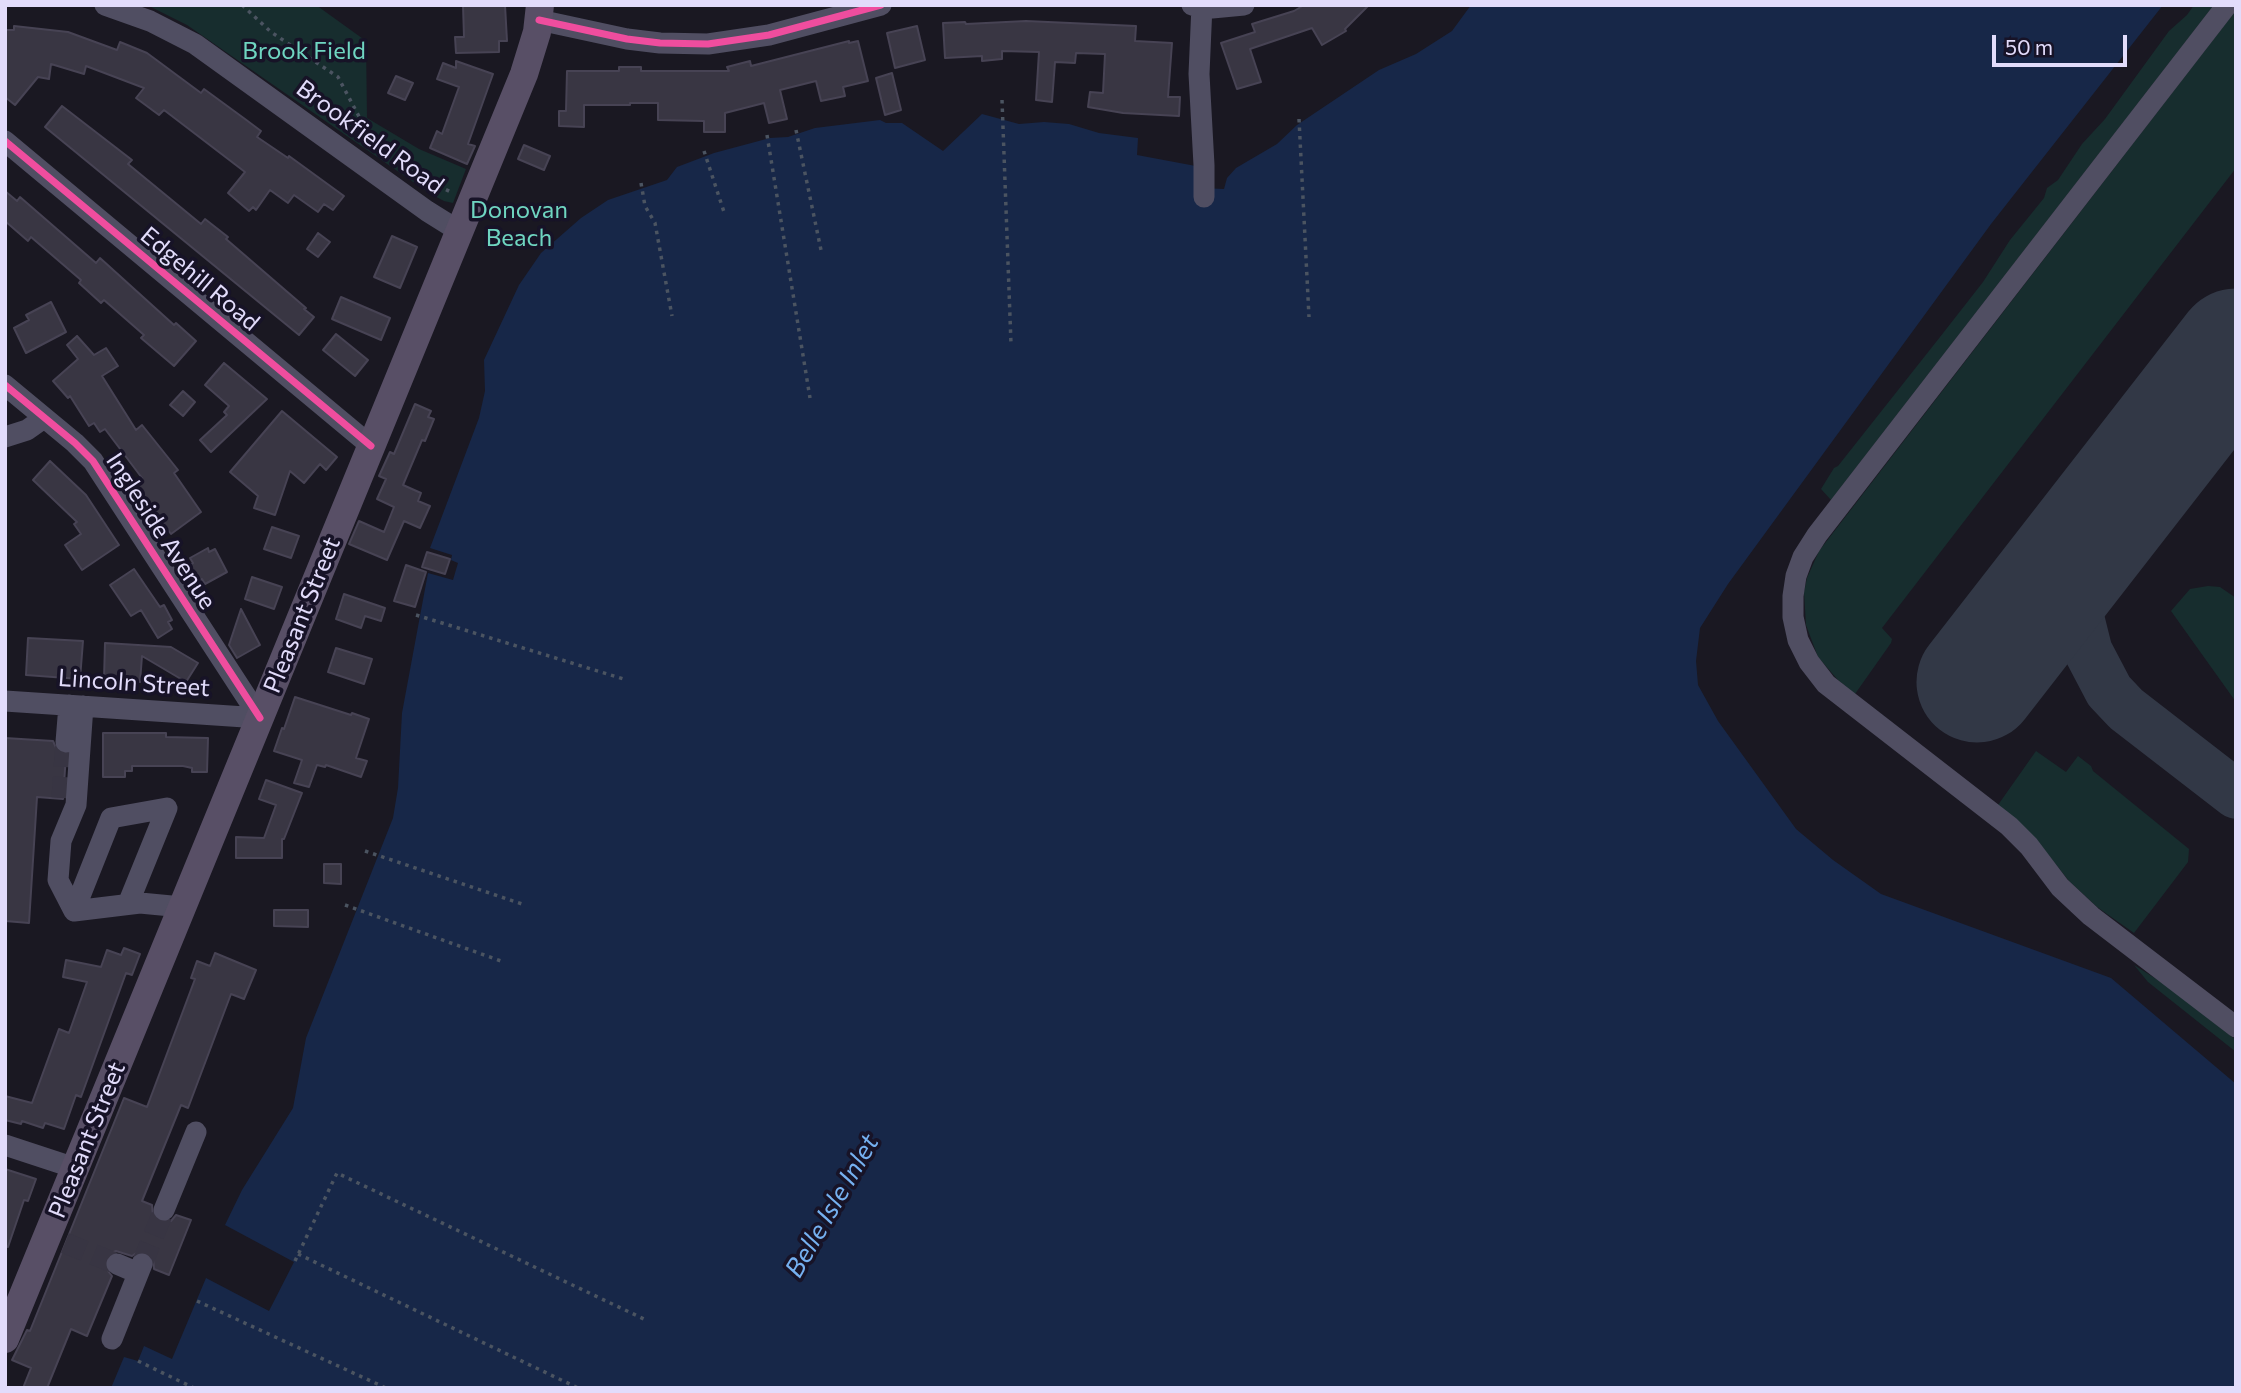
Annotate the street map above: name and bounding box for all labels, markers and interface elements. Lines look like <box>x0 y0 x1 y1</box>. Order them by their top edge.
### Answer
scale bar <box>1996 21 2131 65</box>
text: 50 m <box>2005 34 2053 59</box>
park label: Brook Field <box>242 37 366 65</box>
street label: Brookfield Road <box>291 74 449 200</box>
park label: Donovan Beach <box>470 196 568 252</box>
street label: Edgehill Road <box>135 221 265 337</box>
street label: Ingleside Avenue <box>100 447 222 615</box>
street label: Pleasant Street <box>258 533 346 697</box>
street label: Lincoln Street <box>57 663 211 703</box>
street label: Pleasant Street <box>43 1058 131 1222</box>
water label: Belle Isle Inlet <box>779 1129 885 1283</box>

